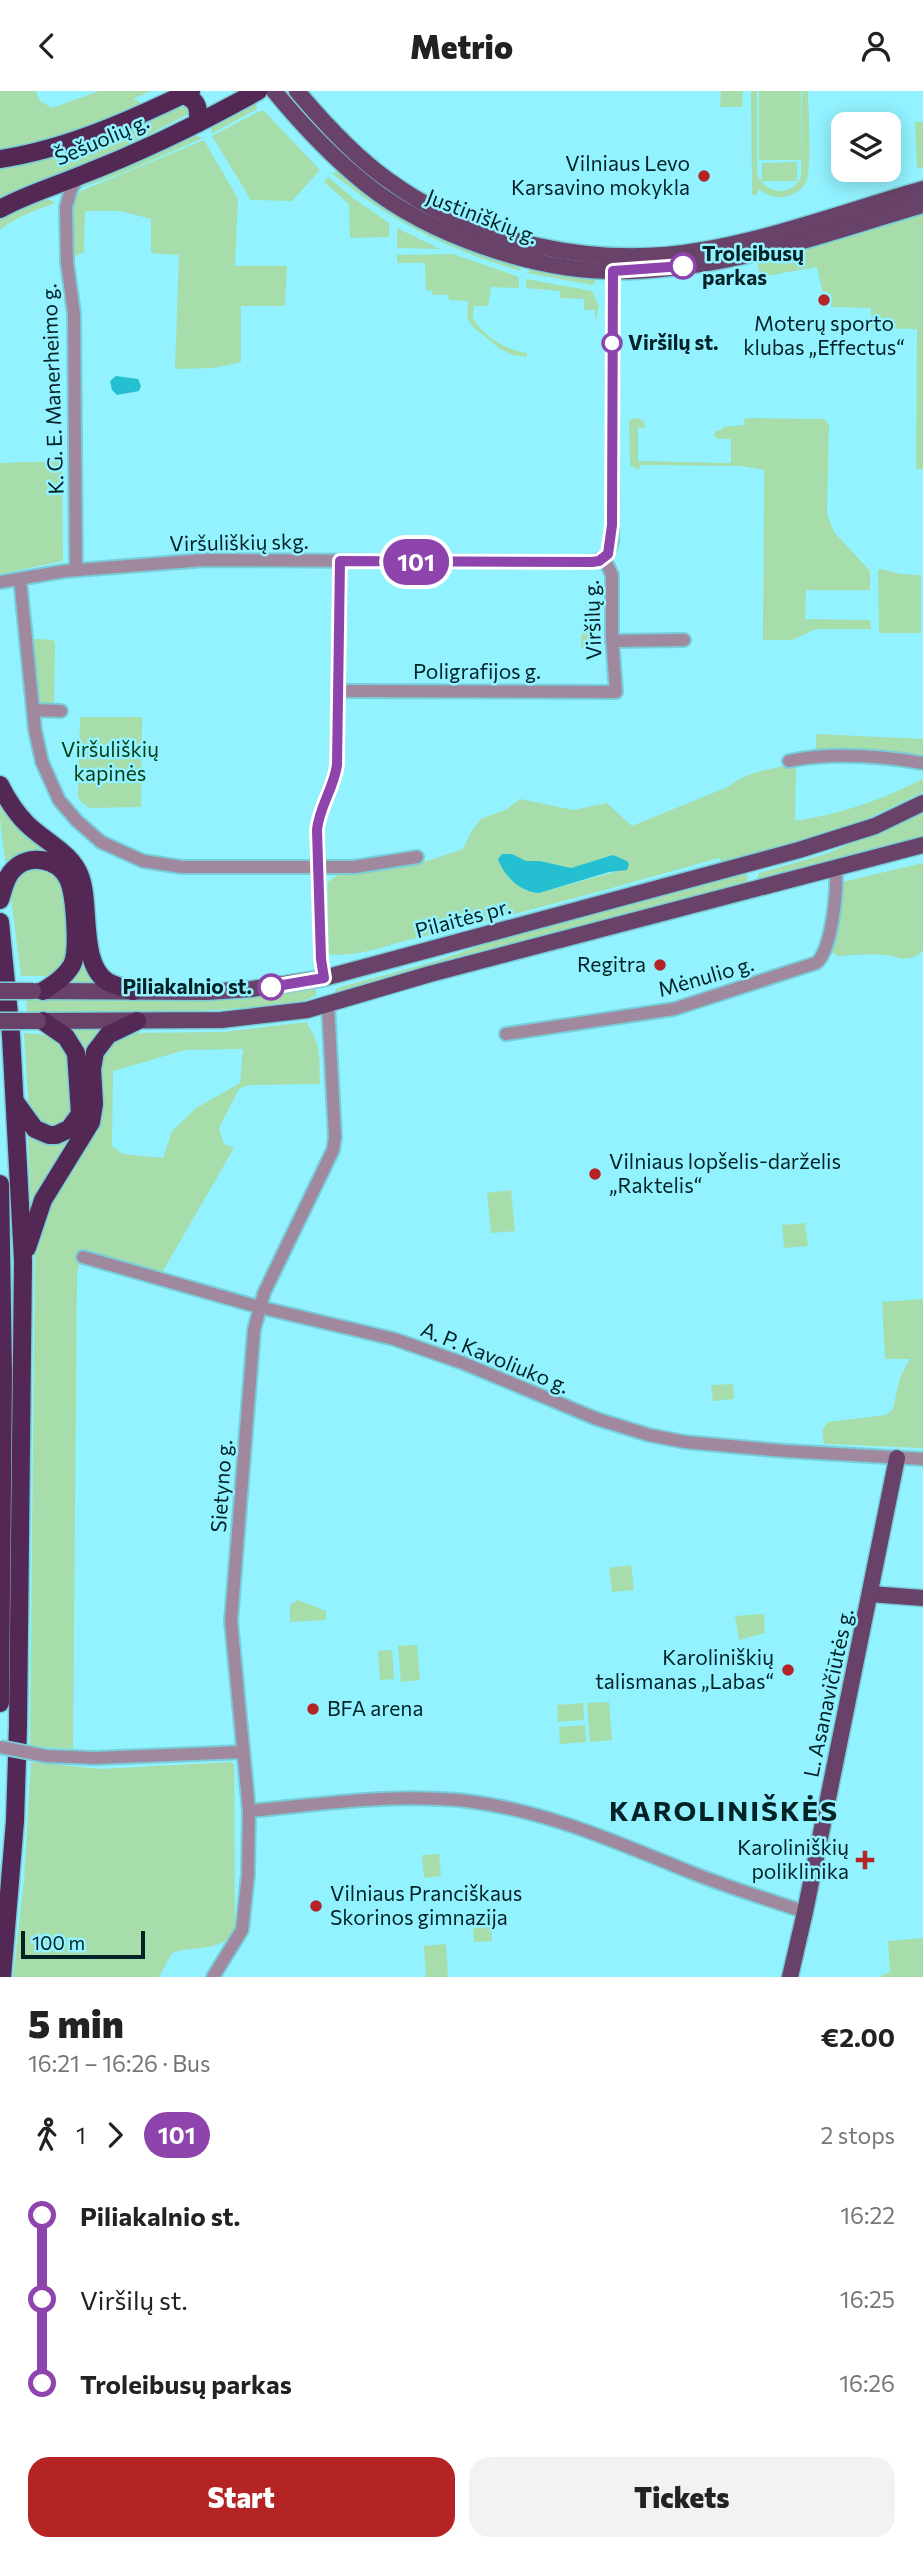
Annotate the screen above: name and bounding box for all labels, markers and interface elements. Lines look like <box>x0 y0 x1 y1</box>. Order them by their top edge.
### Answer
text: Metrio <box>410 26 513 66</box>
icon: back <box>28 27 66 65</box>
icon: person <box>857 27 895 65</box>
street label: Šešuolių g. <box>50 108 152 170</box>
map controls <box>831 112 901 182</box>
button: layers <box>831 112 901 182</box>
place label: Vilniaus Levo Karsavino mokykla <box>511 150 690 199</box>
marker: Vilniaus Levo Karsavino mokykla <box>696 168 712 184</box>
street label: Justiniškių g. <box>423 183 542 248</box>
place label: Troleibusų parkas <box>702 240 804 289</box>
marker: Troleibusų parkas <box>670 253 696 279</box>
street label: K. G. E. Manerheimo g. <box>35 283 68 495</box>
marker: Moterų sporto klubas „Effectus“ <box>816 292 832 308</box>
place label: Moterų sporto klubas „Effectus“ <box>743 310 905 359</box>
place label: Viršilų st. <box>628 329 719 354</box>
marker: Viršilų st. <box>602 333 622 353</box>
street label: Viršuliškių skg. <box>169 528 309 555</box>
line badge: 101 <box>376 539 456 585</box>
text: 101 <box>397 547 435 576</box>
street label: Viršilų g. <box>578 580 605 661</box>
street label: Poligrafijos g. <box>413 658 541 683</box>
park label: Viršuliškių kapinės <box>61 736 159 785</box>
street label: Pilaitės pr. <box>412 893 513 942</box>
street label: Mėnulio g. <box>655 950 756 1001</box>
place label: Regitra <box>577 951 646 976</box>
marker: Regitra <box>652 957 668 973</box>
place label: Piliakalnio st. <box>122 973 252 998</box>
marker: Piliakalnio st. <box>258 974 284 1000</box>
place label: Vilniaus lopšelis-darželis „Raktelis“ <box>609 1148 841 1197</box>
marker: Vilniaus lopšelis-darželis „Raktelis“ <box>587 1166 603 1182</box>
street label: A. P. Kavoliuko g. <box>418 1316 573 1398</box>
street label: Sietyno g. <box>205 1439 236 1533</box>
street label: L. Asanavičiūtės g. <box>797 1606 858 1779</box>
place label: Karoliniškių talismanas „Labas“ <box>595 1644 774 1693</box>
marker: Karoliniškių talismanas „Labas“ <box>780 1662 796 1678</box>
place label: BFA arena <box>327 1695 423 1720</box>
marker: BFA arena <box>305 1701 321 1717</box>
district label: KAROLINIŠKĖS <box>609 1793 839 1827</box>
place label: Karoliniškių poliklinika <box>737 1834 849 1883</box>
marker: Karoliniškių poliklinika <box>855 1850 875 1870</box>
place label: Vilniaus Pranciškaus Skorinos gimnazija <box>330 1880 522 1929</box>
marker: Vilniaus Pranciškaus Skorinos gimnazija <box>308 1898 324 1914</box>
scale bar <box>21 1928 145 1960</box>
text: 100 m <box>32 1931 85 1954</box>
text: 5 min <box>28 1999 124 2046</box>
text: €2.00 <box>821 2021 895 2052</box>
text: 16:21 – 16:26 · Bus <box>28 2049 210 2077</box>
icon: walk <box>28 2116 66 2154</box>
icon: forward <box>96 2116 134 2154</box>
text: 101 <box>158 2120 196 2149</box>
text: 1 <box>76 2121 86 2149</box>
text: 2 stops <box>821 2121 895 2149</box>
text: Piliakalnio st. <box>80 2200 240 2231</box>
text: 16:22 <box>840 2201 895 2229</box>
text: Viršilų st. <box>80 2284 188 2315</box>
text: 16:25 <box>840 2285 895 2313</box>
text: Troleibusų parkas <box>80 2368 292 2399</box>
text: 16:26 <box>839 2369 895 2397</box>
button: Start <box>28 2457 455 2537</box>
button: Tickets <box>469 2457 895 2537</box>

